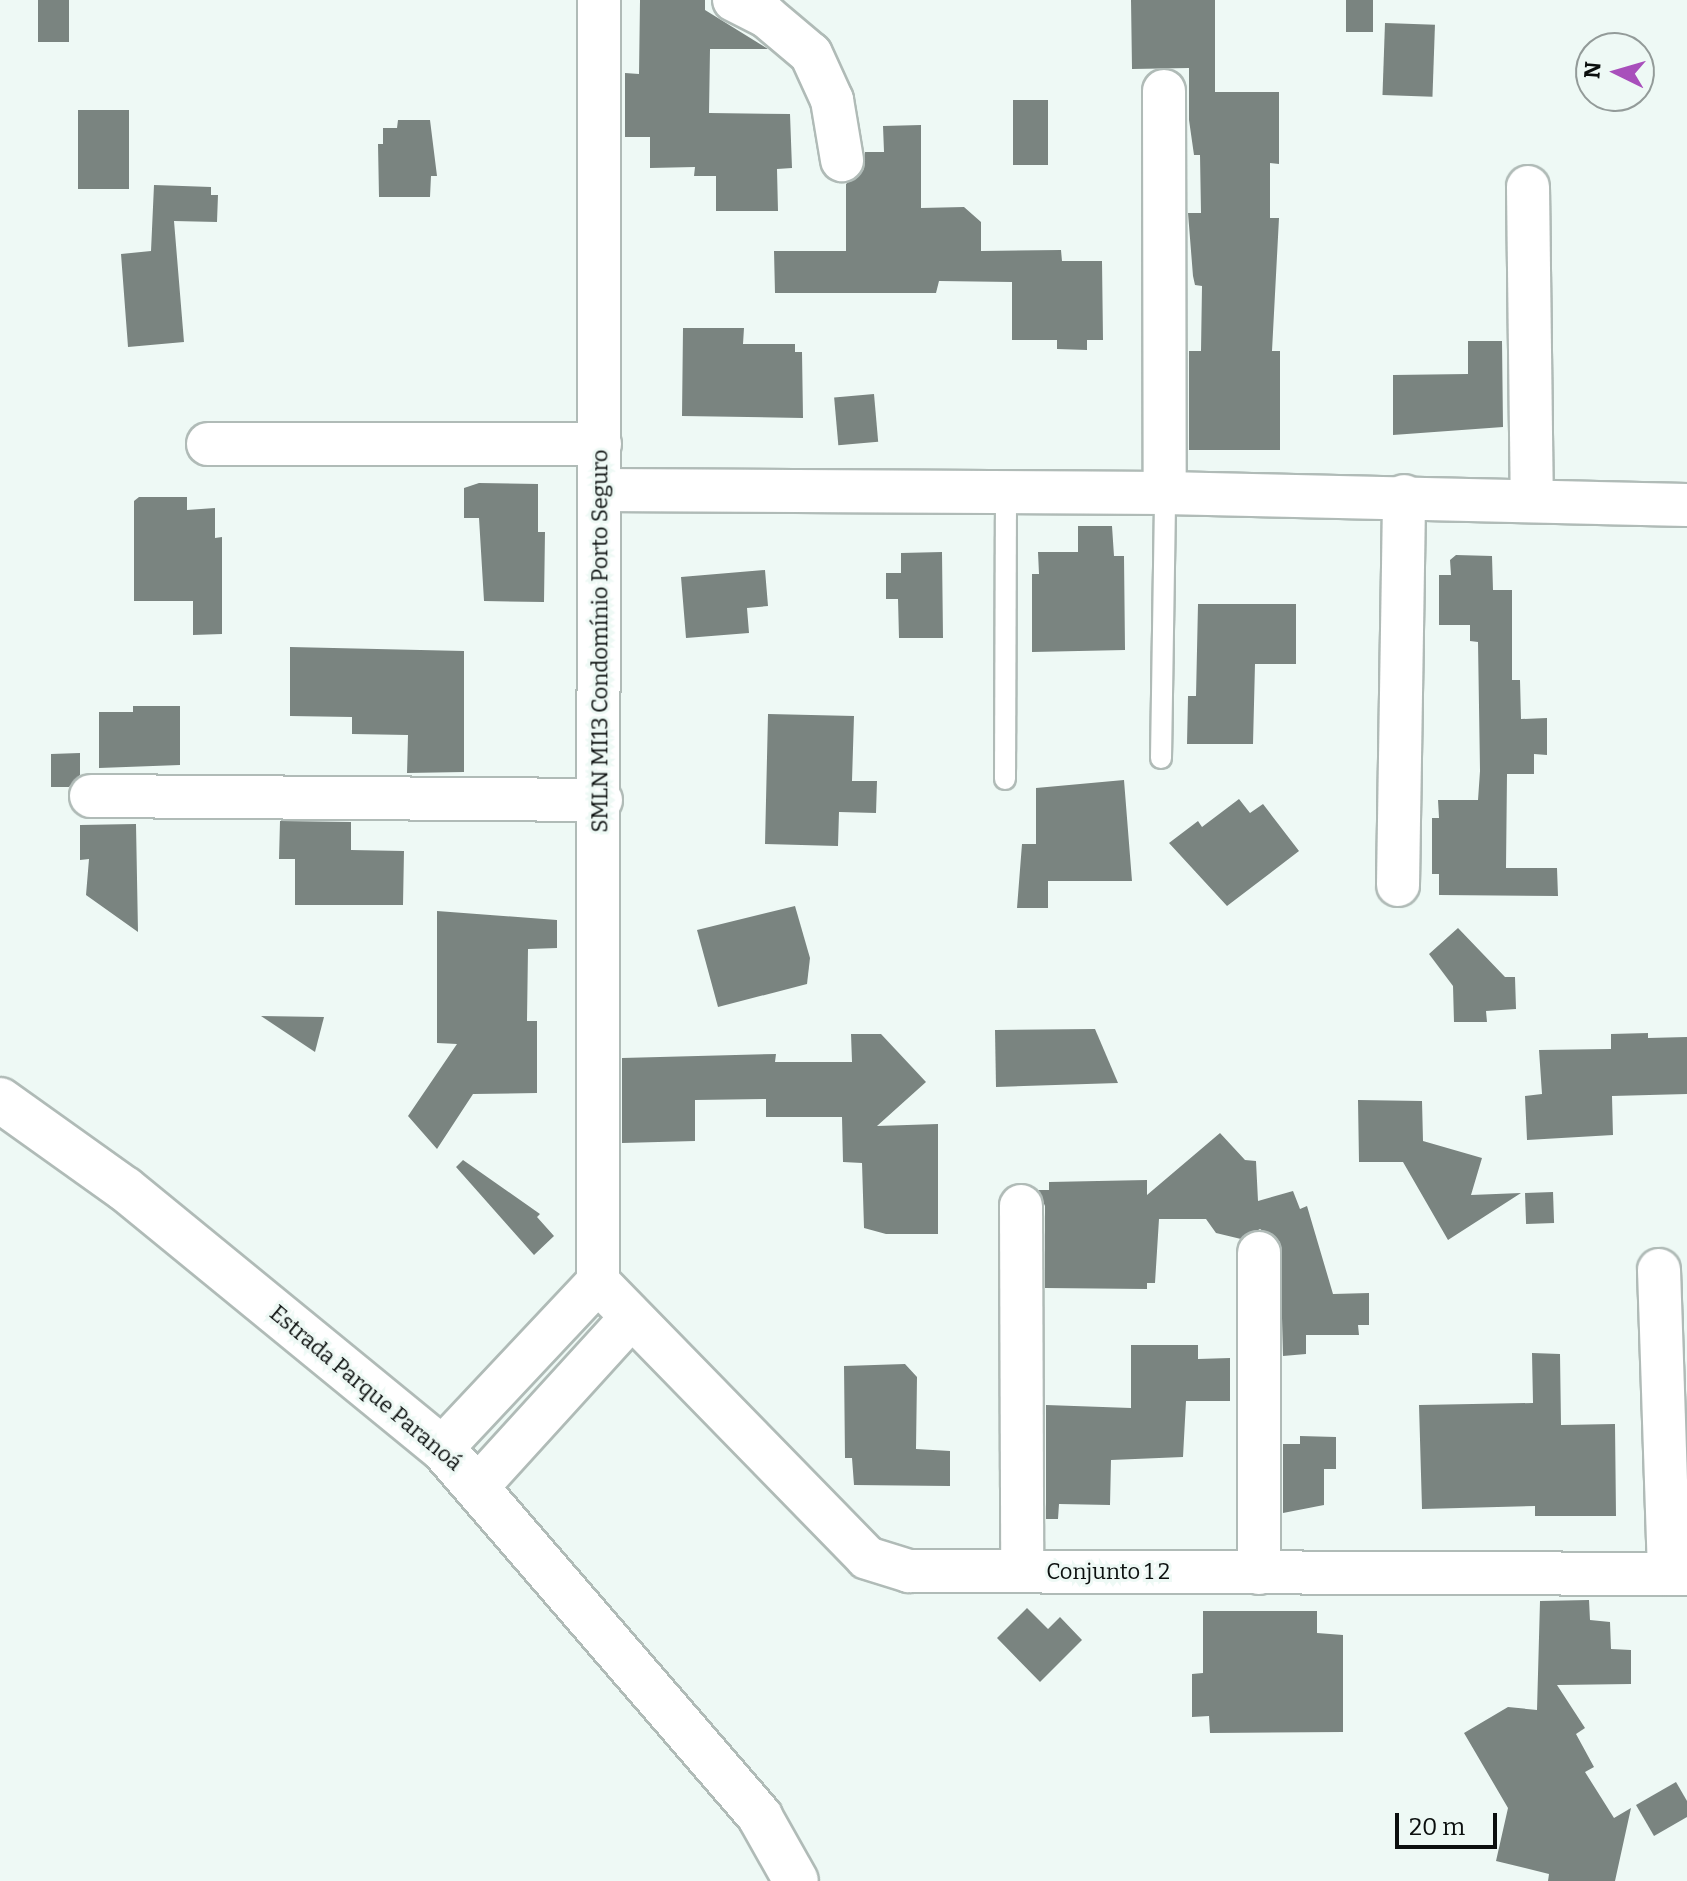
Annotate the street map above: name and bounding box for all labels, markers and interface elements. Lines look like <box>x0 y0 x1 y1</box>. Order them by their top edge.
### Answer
north arrow <box>1575 32 1655 112</box>
text: N <box>1578 60 1607 80</box>
street label: SMLN MI13 Condomínio Porto Seguro <box>587 449 613 833</box>
street label: Estrada Parque Paranoá <box>264 1300 468 1476</box>
street label: Conjunto 1 2 <box>1046 1559 1170 1585</box>
scale bar <box>1399 1797 1501 1847</box>
text: 20 m <box>1409 1813 1465 1841</box>

